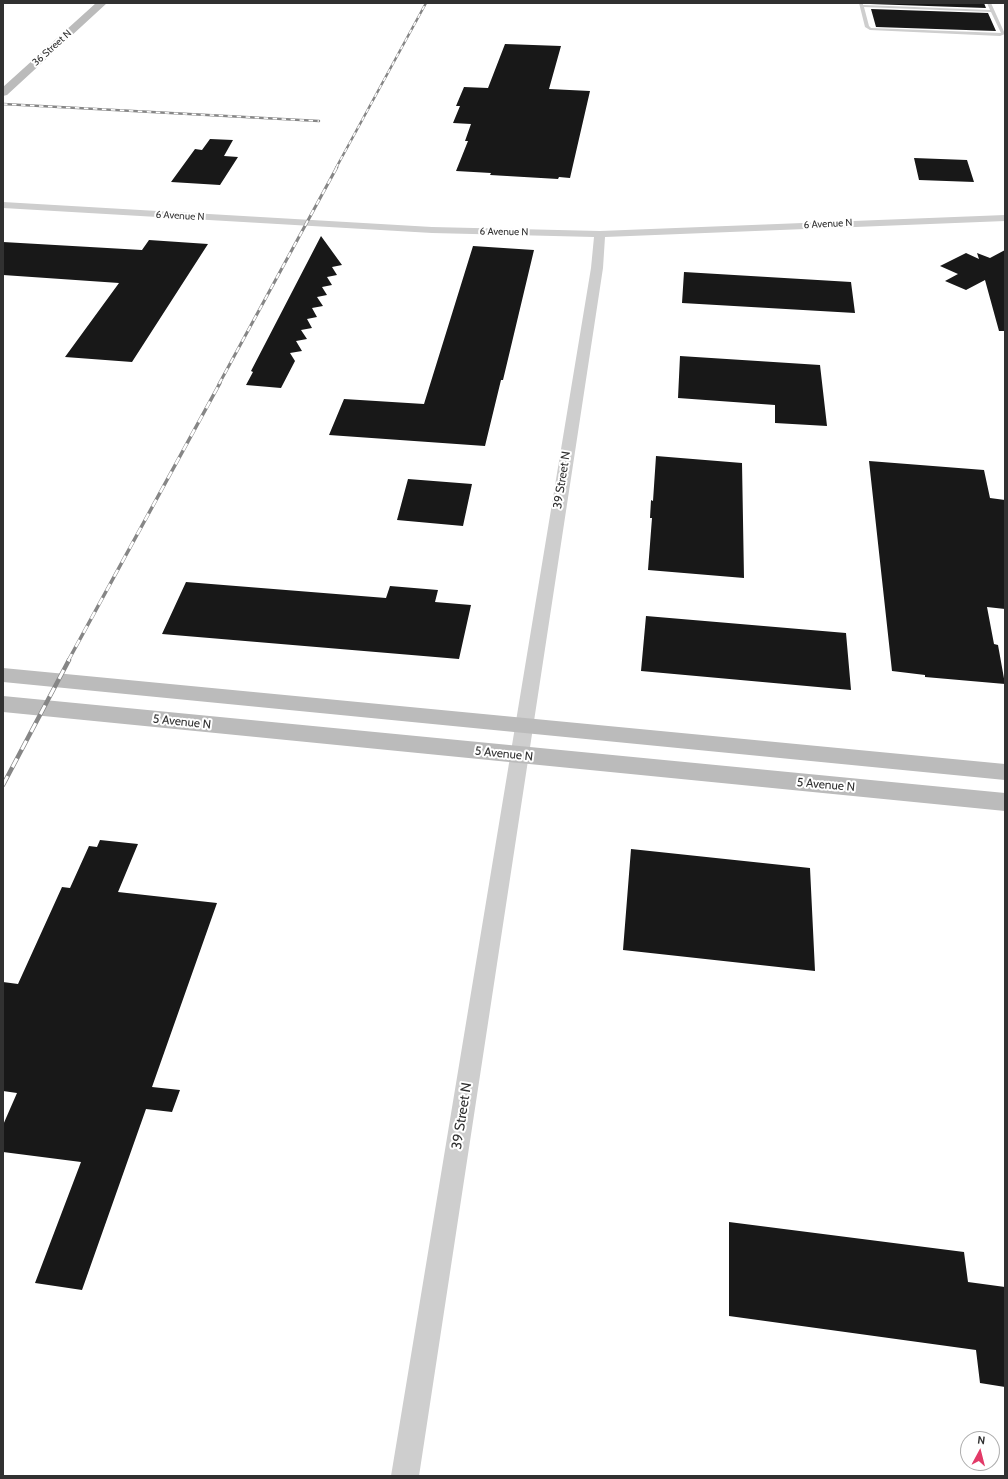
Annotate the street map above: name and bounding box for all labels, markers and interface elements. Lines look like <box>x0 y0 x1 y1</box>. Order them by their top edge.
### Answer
street label: 36 Street N <box>30 27 74 69</box>
street label: 6 Avenue N <box>155 209 205 223</box>
street label: 6 Avenue N <box>803 217 853 231</box>
street label: 6 Avenue N <box>479 226 529 238</box>
street label: 39 Street N <box>550 450 574 510</box>
street label: 5 Avenue N <box>152 712 212 732</box>
street label: 5 Avenue N <box>474 744 534 764</box>
street label: 5 Avenue N <box>796 775 856 795</box>
street label: 39 Street N <box>448 1081 476 1151</box>
north arrow <box>960 1431 1000 1471</box>
text: N <box>977 1433 986 1448</box>

